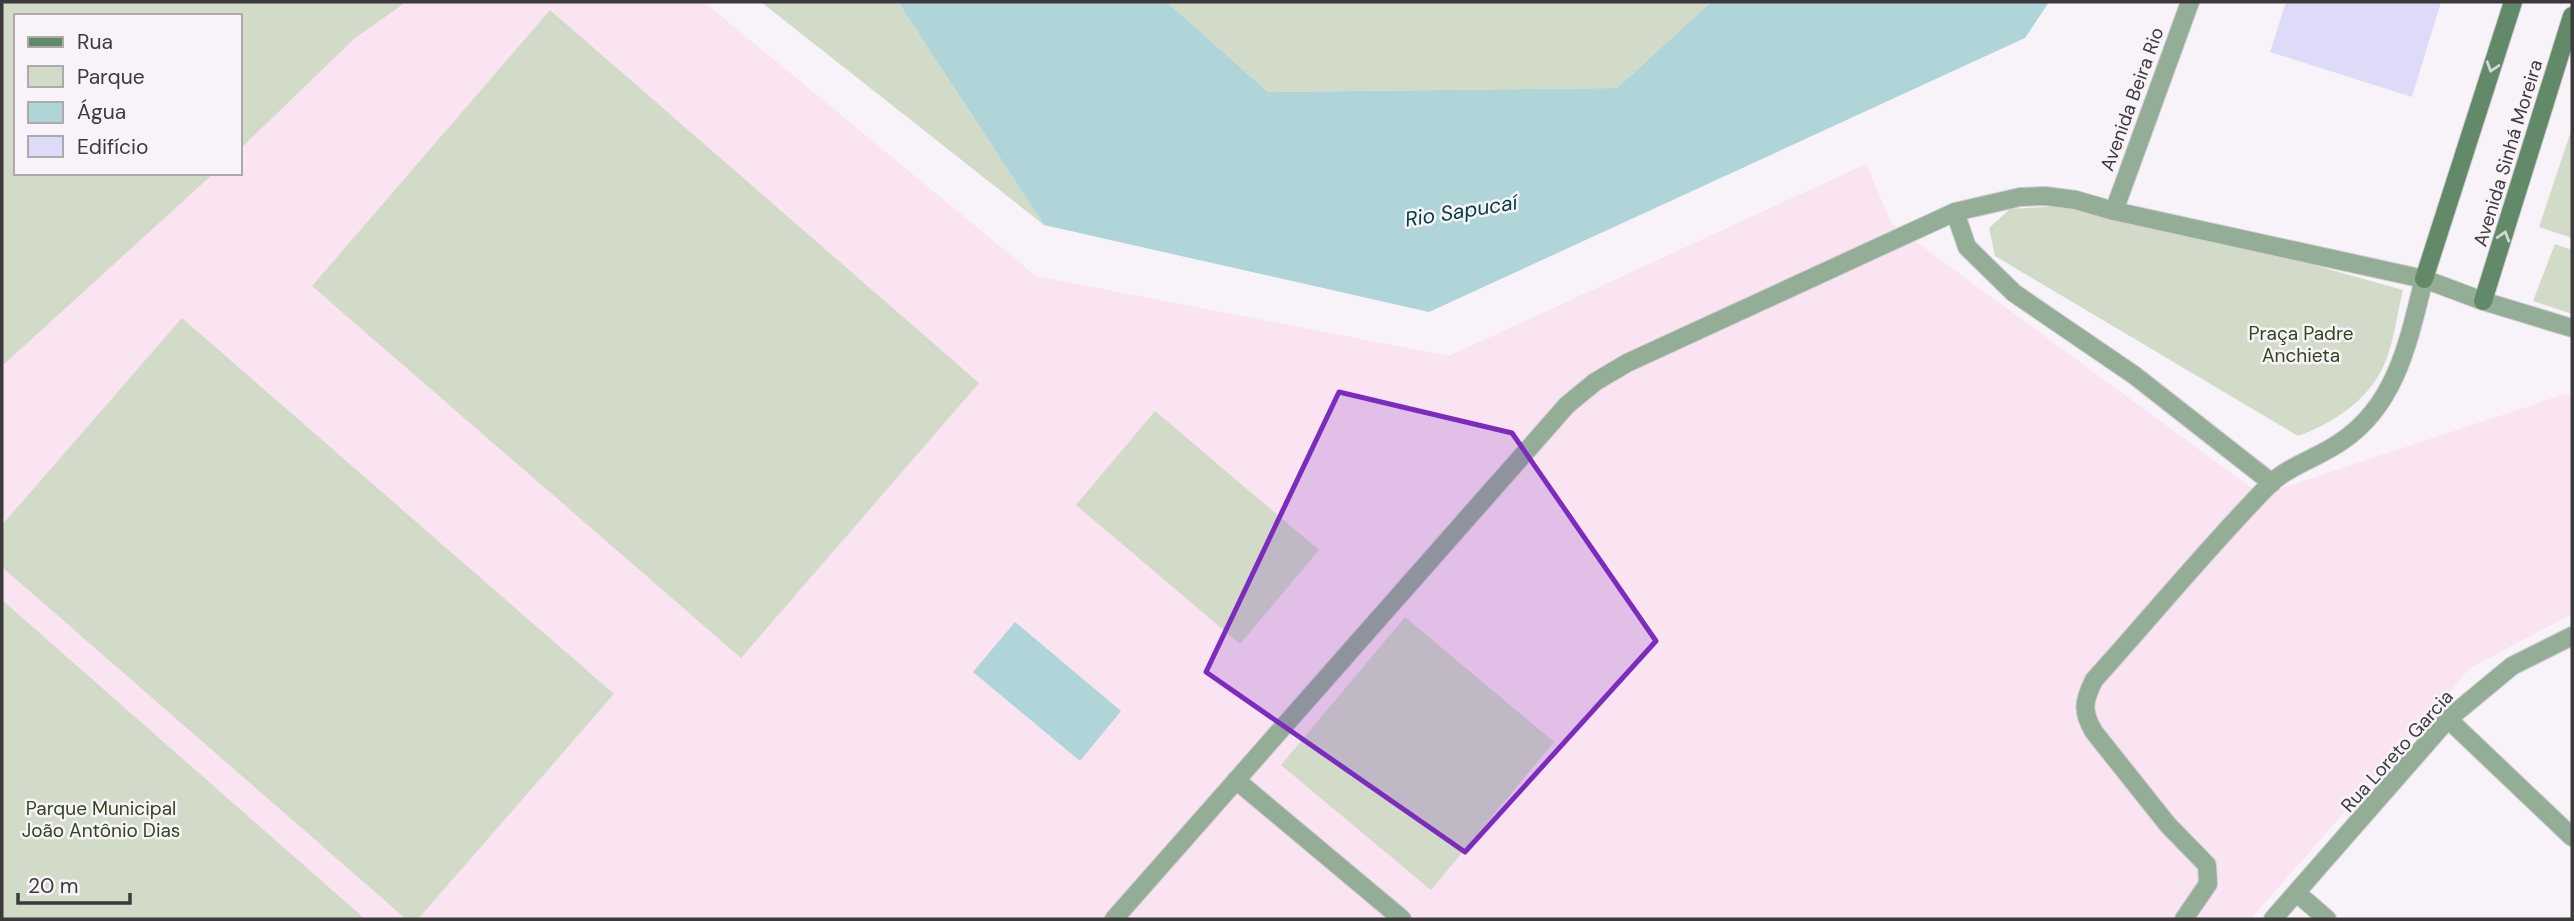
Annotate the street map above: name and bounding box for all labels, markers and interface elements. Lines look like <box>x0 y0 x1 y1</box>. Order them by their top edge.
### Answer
legend <box>14 14 242 175</box>
street label: Avenida Beira Rio <box>2094 24 2170 174</box>
text: Rua <box>77 28 113 56</box>
street label: Avenida Sinhá Moreira <box>2468 56 2548 250</box>
one-way arrow <box>2486 60 2500 72</box>
text: Parque <box>77 63 145 91</box>
text: Água <box>77 98 126 126</box>
text: Edifício <box>77 133 148 161</box>
water label: Rio Sapucaí <box>1403 188 1521 234</box>
one-way arrow <box>2495 230 2510 242</box>
park label: Praça Padre Anchieta <box>2249 321 2353 368</box>
street label: Rua Loreto Garcia <box>2335 685 2459 817</box>
park label: Parque Municipal João Antônio Dias <box>22 796 180 843</box>
scale bar <box>18 862 130 906</box>
text: 20 m <box>28 872 79 900</box>

